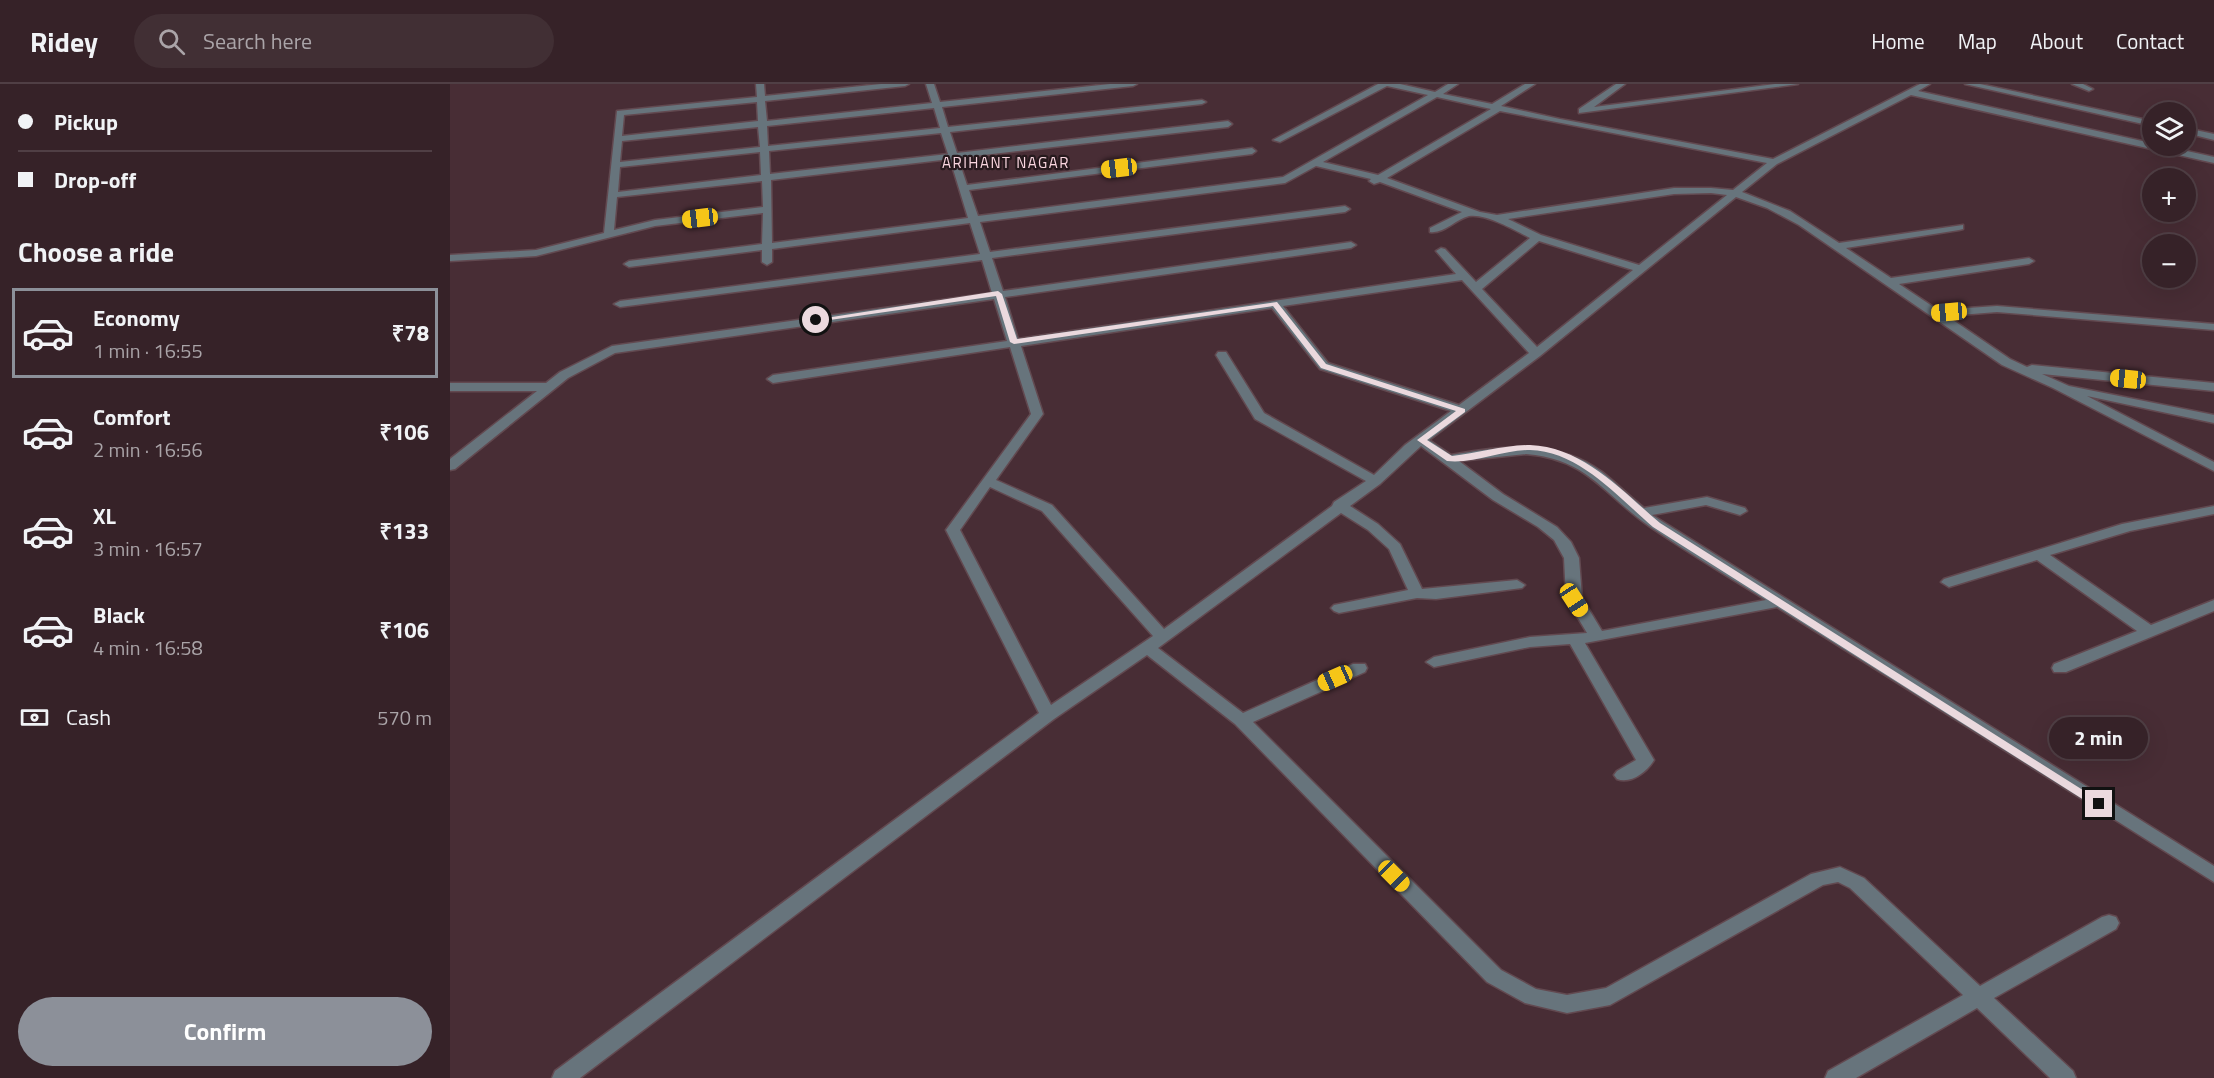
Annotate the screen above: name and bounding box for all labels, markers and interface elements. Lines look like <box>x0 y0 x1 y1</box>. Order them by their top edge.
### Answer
search box <box>134 14 554 68</box>
text: Ridey <box>30 20 98 63</box>
text: Search here <box>203 24 312 58</box>
icon: search <box>155 25 188 58</box>
text: Home <box>1871 25 1925 57</box>
text: Map <box>1958 25 1997 57</box>
text: About <box>2030 25 2083 57</box>
text: Contact <box>2116 25 2184 57</box>
map controls <box>2142 102 2196 288</box>
button: layers <box>2142 102 2196 156</box>
text: Pickup <box>54 105 118 139</box>
district label: ARIHANT NAGAR <box>942 151 1070 174</box>
car <box>1100 157 1138 179</box>
text: Drop-off <box>54 163 136 197</box>
button: + <box>2142 168 2196 222</box>
car <box>681 207 719 229</box>
text: Choose a ride <box>18 231 174 272</box>
button: − <box>2142 234 2196 288</box>
text: Economy <box>93 301 180 335</box>
car <box>1930 301 1968 323</box>
icon: car <box>21 306 75 360</box>
route start <box>802 306 829 333</box>
text: ₹78 <box>392 316 429 350</box>
text: 1 min · 16:55 <box>93 335 203 366</box>
car <box>2109 368 2147 390</box>
text: Comfort <box>93 400 171 434</box>
icon: car <box>21 405 75 459</box>
text: ₹106 <box>379 415 429 449</box>
text: 2 min · 16:56 <box>93 434 203 465</box>
text: XL <box>93 499 116 533</box>
icon: car <box>21 504 75 558</box>
text: ₹133 <box>379 514 429 548</box>
text: 3 min · 16:57 <box>93 533 203 564</box>
car <box>1557 580 1591 620</box>
text: Black <box>93 598 145 632</box>
icon: car <box>21 603 75 657</box>
text: ₹106 <box>379 613 429 647</box>
text: 4 min · 16:58 <box>93 632 203 663</box>
car <box>1315 662 1355 694</box>
text: Cash <box>66 700 111 734</box>
icon: cash <box>18 701 51 734</box>
text: 570 m <box>377 702 432 733</box>
callout: 2 min <box>2050 717 2148 759</box>
text: 2 min <box>2074 722 2123 753</box>
route end <box>2085 790 2112 817</box>
car <box>1375 857 1413 895</box>
button: Confirm <box>18 997 432 1066</box>

